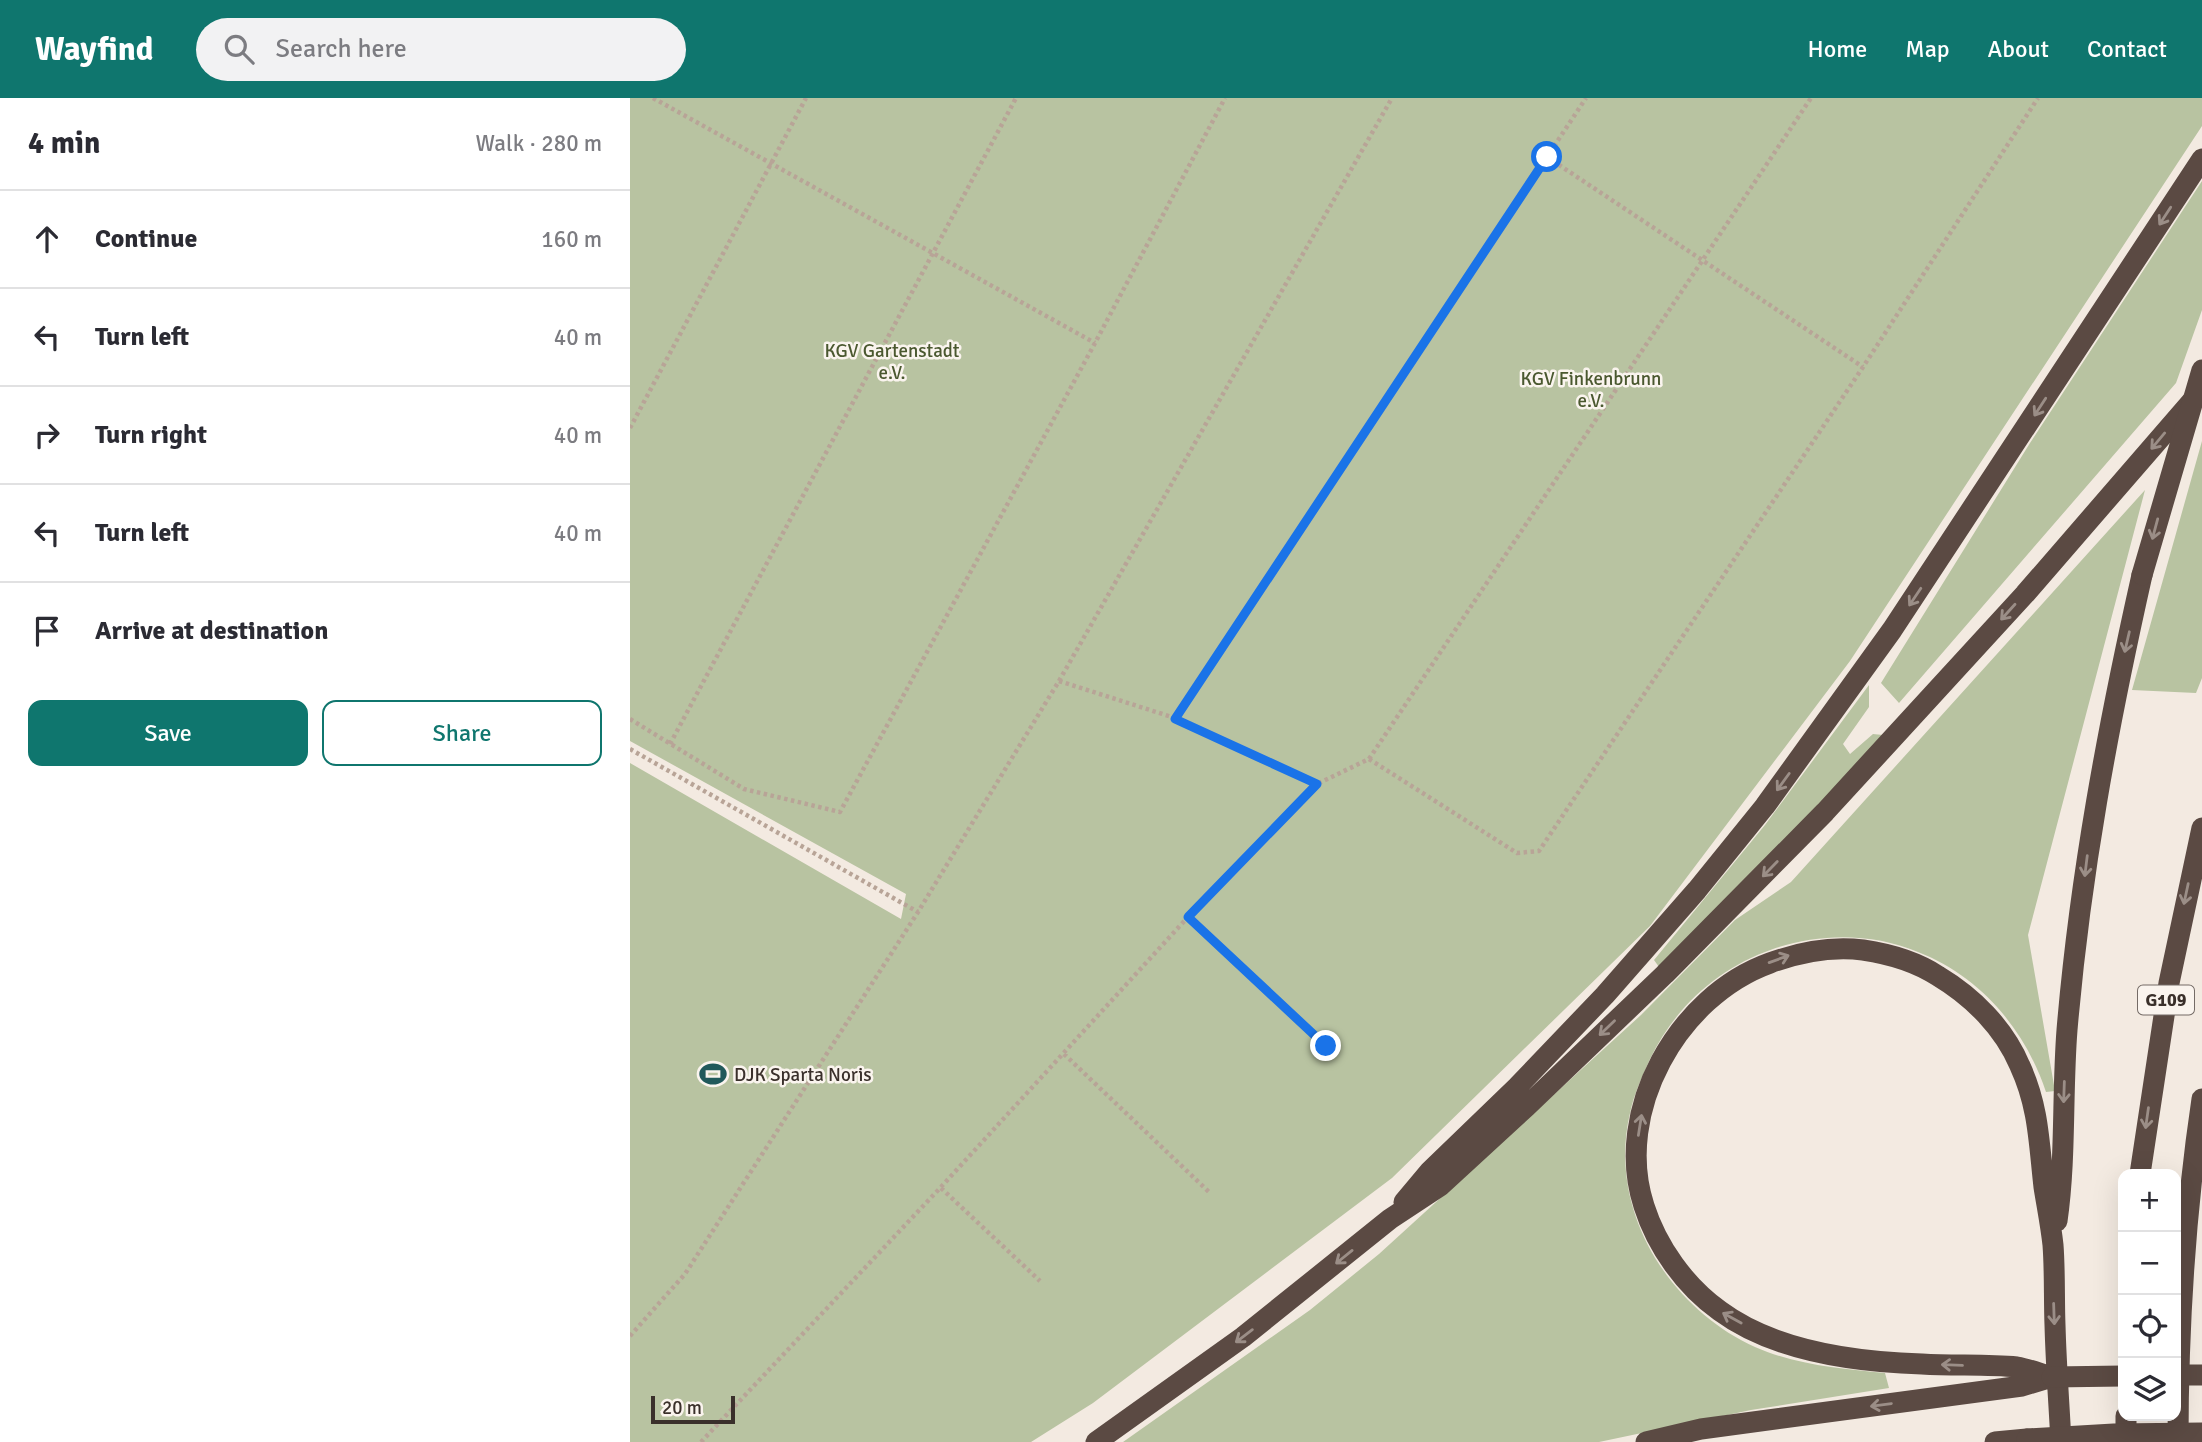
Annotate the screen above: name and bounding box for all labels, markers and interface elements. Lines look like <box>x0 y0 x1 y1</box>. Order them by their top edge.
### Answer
search box <box>196 18 686 81</box>
text: Wayfind <box>35 29 154 70</box>
icon: search <box>220 30 258 68</box>
text: Search here <box>276 33 407 65</box>
text: Home <box>1807 34 1867 64</box>
text: Map <box>1905 34 1950 64</box>
text: About <box>1988 34 2049 64</box>
text: Contact <box>2087 34 2167 64</box>
text: 4 min <box>28 125 100 162</box>
text: Walk · 280 m <box>476 129 602 158</box>
route start <box>1531 141 1562 172</box>
one-way arrow <box>2157 206 2171 226</box>
icon: ahead <box>28 220 66 258</box>
text: Continue <box>95 223 197 255</box>
text: 160 m <box>541 225 602 254</box>
icon: left <box>28 318 66 356</box>
text: Turn left <box>95 321 189 353</box>
text: 40 m <box>554 323 602 352</box>
park label: KGV Gartenstadt e.V. <box>824 339 960 385</box>
park label: KGV Finkenbrunn e.V. <box>1521 367 1661 413</box>
one-way arrow <box>2033 397 2048 416</box>
icon: right <box>28 416 66 454</box>
text: Turn right <box>95 419 207 451</box>
text: 40 m <box>554 421 602 450</box>
one-way arrow <box>2150 432 2166 450</box>
icon: left <box>28 514 66 552</box>
text: Turn left <box>95 517 189 549</box>
one-way arrow <box>2148 517 2161 540</box>
text: 40 m <box>554 519 602 548</box>
one-way arrow <box>1908 586 1922 606</box>
one-way arrow <box>2000 603 2016 621</box>
icon: arrive <box>28 612 66 650</box>
text: Arrive at destination <box>95 615 328 647</box>
one-way arrow <box>2120 630 2134 653</box>
button: Save <box>28 700 308 766</box>
button: Share <box>322 700 602 766</box>
one-way arrow <box>1776 772 1790 791</box>
one-way arrow <box>2079 854 2092 876</box>
one-way arrow <box>1761 860 1778 877</box>
one-way arrow <box>2179 882 2193 905</box>
one-way arrow <box>1767 952 1789 964</box>
road number: G109 <box>2138 986 2194 1015</box>
one-way arrow <box>1599 1020 1616 1037</box>
route end <box>1310 1030 1341 1061</box>
sports icon: DJK Sparta Noris <box>698 1059 728 1089</box>
place label: DJK Sparta Noris <box>734 1063 872 1087</box>
one-way arrow <box>2058 1080 2071 1103</box>
one-way arrow <box>2140 1107 2153 1129</box>
one-way arrow <box>1634 1114 1647 1137</box>
map controls <box>2118 1169 2181 1421</box>
button: + <box>2118 1169 2181 1232</box>
button: − <box>2118 1232 2181 1295</box>
one-way arrow <box>1336 1250 1354 1265</box>
button: locate <box>2118 1295 2181 1358</box>
one-way arrow <box>2048 1303 2061 1326</box>
one-way arrow <box>1722 1311 1742 1325</box>
one-way arrow <box>1235 1329 1254 1343</box>
one-way arrow <box>1940 1358 1963 1372</box>
button: layers <box>2118 1358 2181 1421</box>
scale bar <box>651 1393 735 1425</box>
text: 20 m <box>662 1396 702 1420</box>
one-way arrow <box>1870 1399 1893 1412</box>

